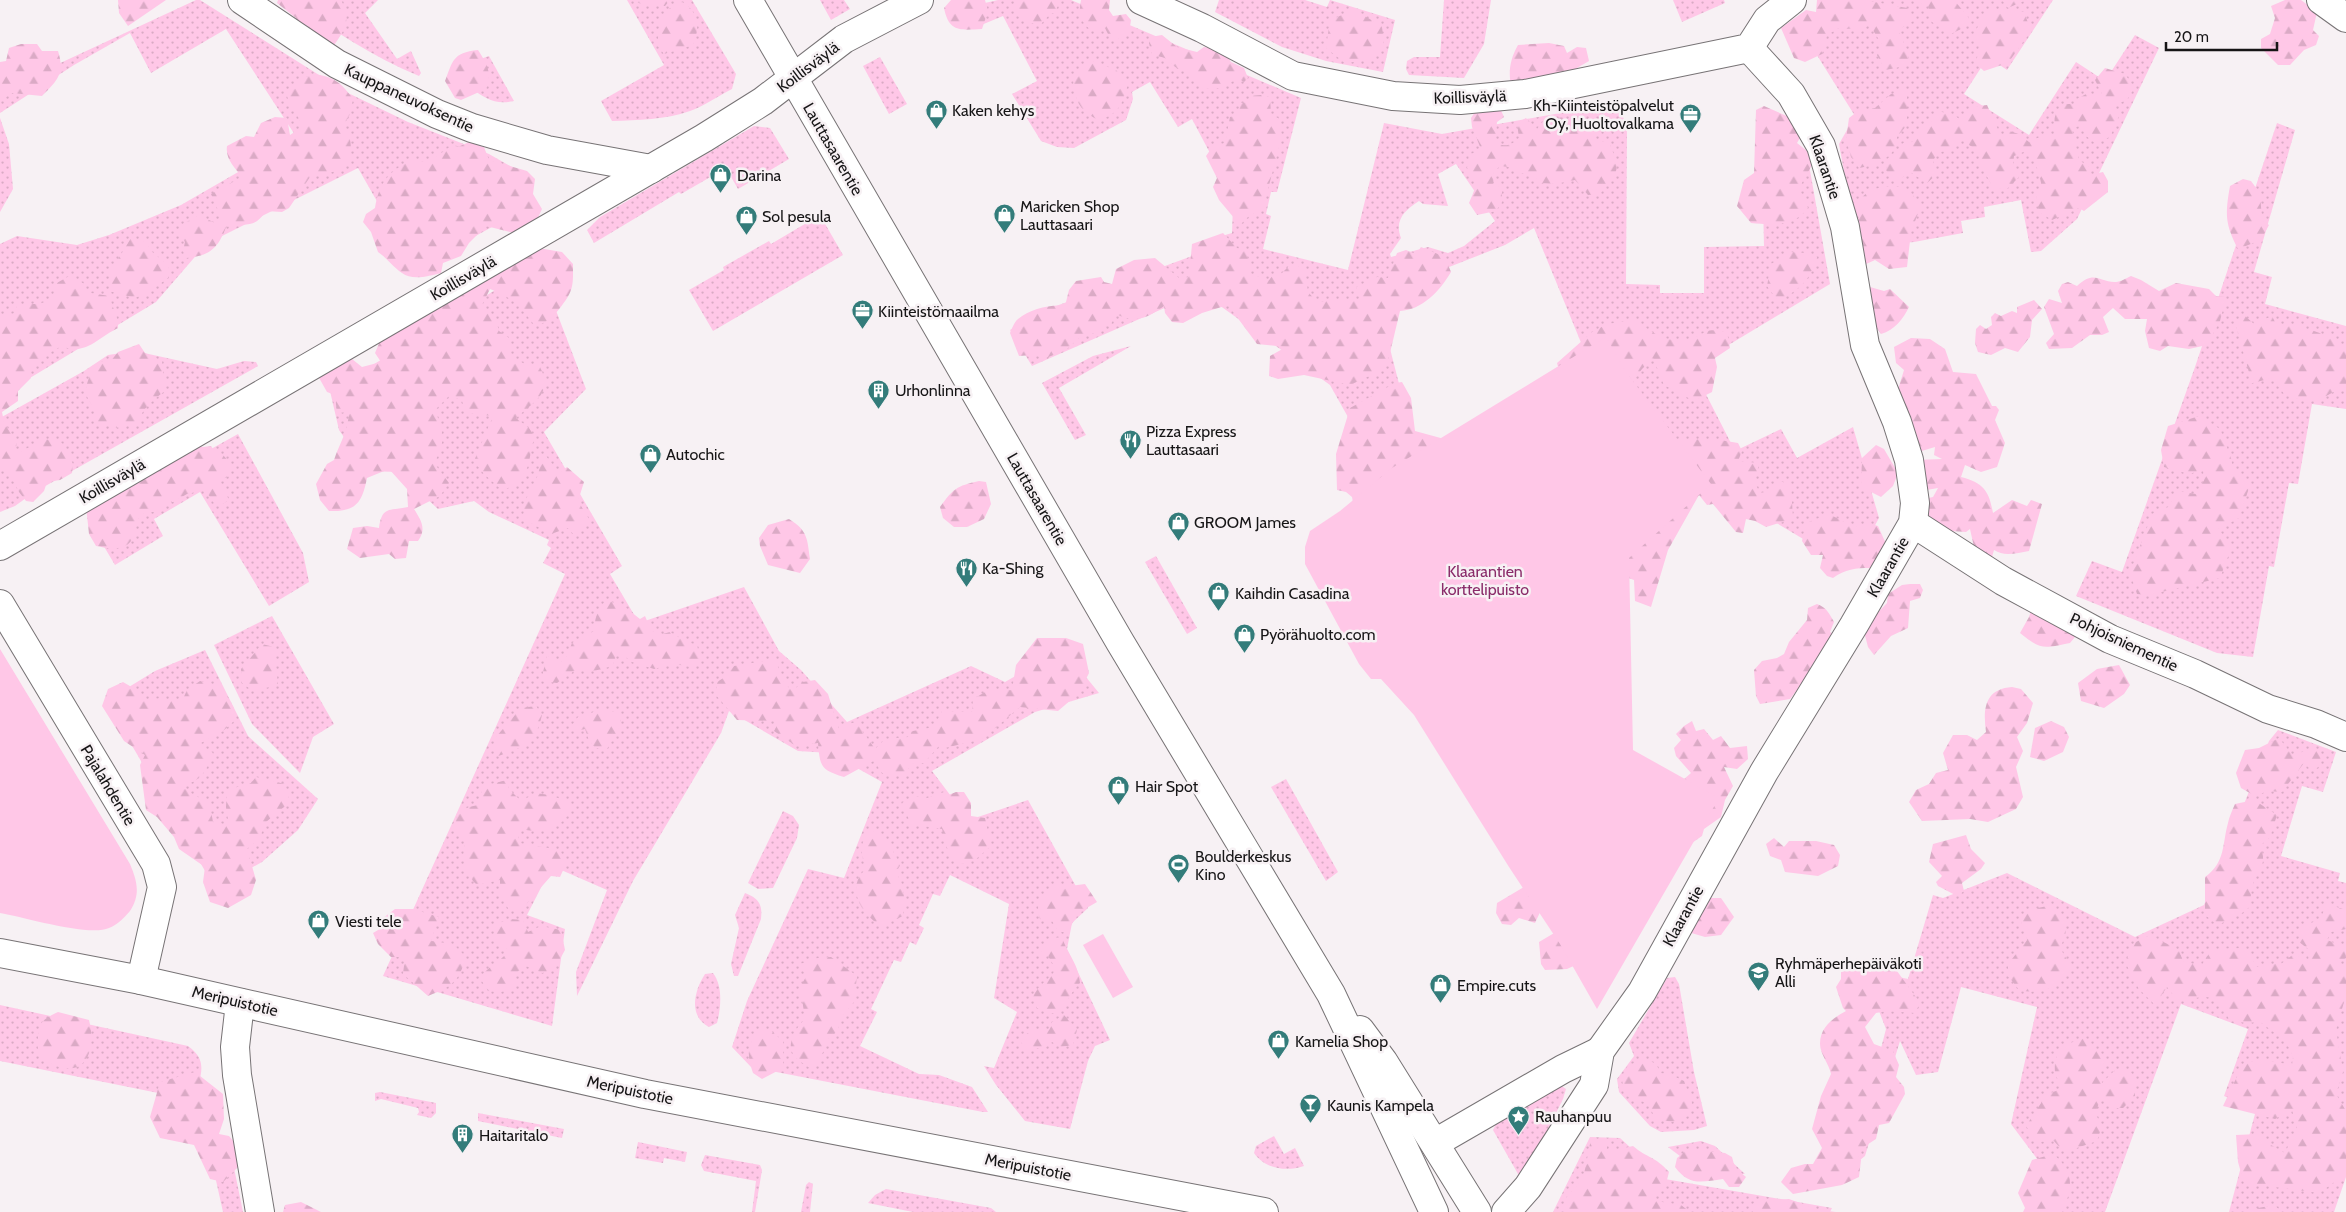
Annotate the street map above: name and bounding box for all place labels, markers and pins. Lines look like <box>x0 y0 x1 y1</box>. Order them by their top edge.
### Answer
place label: Kh-Kiinteistöpalvelut Oy, Huoltovalkama <box>1533 96 1675 133</box>
shop icon: Kaken kehys <box>924 98 948 129</box>
place label: Kaken kehys <box>952 101 1035 120</box>
office icon: Kh-Kiinteistöpalvelut Oy, Huoltovalkama <box>1678 102 1702 133</box>
shop icon: Darina <box>709 163 733 194</box>
place label: Darina <box>737 166 782 185</box>
place label: Maricken Shop Lauttasaari <box>1020 197 1120 234</box>
shop icon: Maricken Shop Lauttasaari <box>992 203 1016 234</box>
shop icon: Sol pesula <box>734 204 758 235</box>
place label: Sol pesula <box>762 207 831 226</box>
office icon: Kiinteistömaailma <box>850 299 874 330</box>
place label: Kiinteistömaailma <box>878 302 999 321</box>
building icon: Urhonlinna <box>867 378 891 409</box>
place label: Urhonlinna <box>895 381 971 400</box>
place label: Pizza Express Lauttasaari <box>1146 422 1237 459</box>
restaurant icon: Pizza Express Lauttasaari <box>1118 428 1142 459</box>
shop icon: Autochic <box>638 442 662 473</box>
place label: Autochic <box>666 445 725 464</box>
shop icon: GROOM James <box>1166 510 1190 541</box>
place label: GROOM James <box>1194 513 1296 532</box>
restaurant icon: Ka-Shing <box>954 556 978 587</box>
place label: Ka-Shing <box>982 559 1045 578</box>
shop icon: Kaihdin Casadina <box>1207 581 1231 612</box>
place label: Kaihdin Casadina <box>1235 584 1350 603</box>
shop icon: Pyörähuolto.com <box>1232 622 1256 653</box>
place label: Pyörähuolto.com <box>1260 625 1376 644</box>
shop icon: Hair Spot <box>1107 774 1131 805</box>
place label: Hair Spot <box>1135 777 1199 796</box>
place label: Boulderkeskus Kino <box>1195 847 1292 884</box>
sports icon: Boulderkeskus Kino <box>1167 853 1191 884</box>
shop icon: Viesti tele <box>307 909 331 940</box>
place label: Viesti tele <box>335 912 401 931</box>
place label: Ryhmäperhepäiväkoti Alli <box>1775 954 1922 991</box>
school or university icon: Ryhmäperhepäiväkoti Alli <box>1747 960 1771 991</box>
shop icon: Empire.cuts <box>1429 973 1453 1004</box>
place label: Empire.cuts <box>1457 976 1536 995</box>
shop icon: Kamelia Shop <box>1267 1029 1291 1060</box>
place label: Kamelia Shop <box>1295 1032 1388 1051</box>
bar icon: Kaunis Kampela <box>1299 1093 1323 1124</box>
place label: Kaunis Kampela <box>1327 1096 1434 1115</box>
place icon: Rauhanpuu <box>1507 1104 1531 1135</box>
place label: Rauhanpuu <box>1535 1107 1612 1126</box>
building icon: Haitaritalo <box>451 1123 475 1154</box>
place label: Haitaritalo <box>479 1126 548 1145</box>

